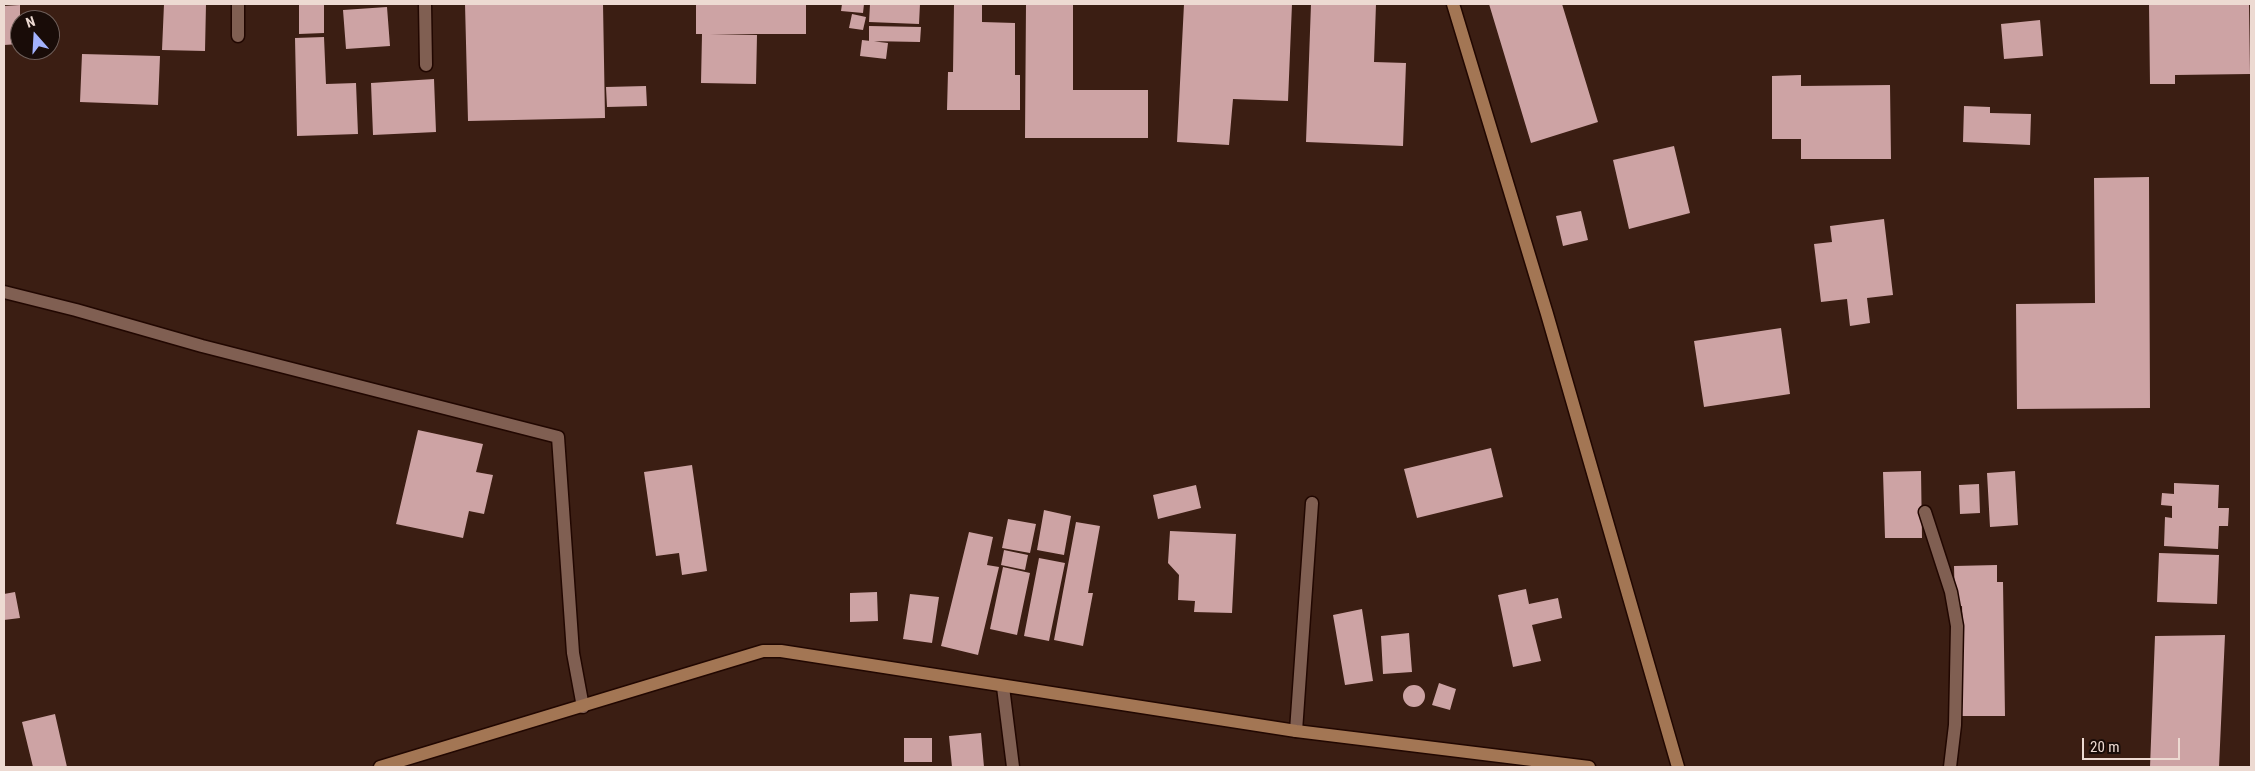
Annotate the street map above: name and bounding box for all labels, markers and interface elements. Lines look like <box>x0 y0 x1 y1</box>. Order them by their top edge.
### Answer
north arrow <box>10 10 60 60</box>
text: N <box>24 13 37 31</box>
scale bar <box>2085 728 2182 760</box>
text: 20 m <box>2090 738 2120 756</box>

